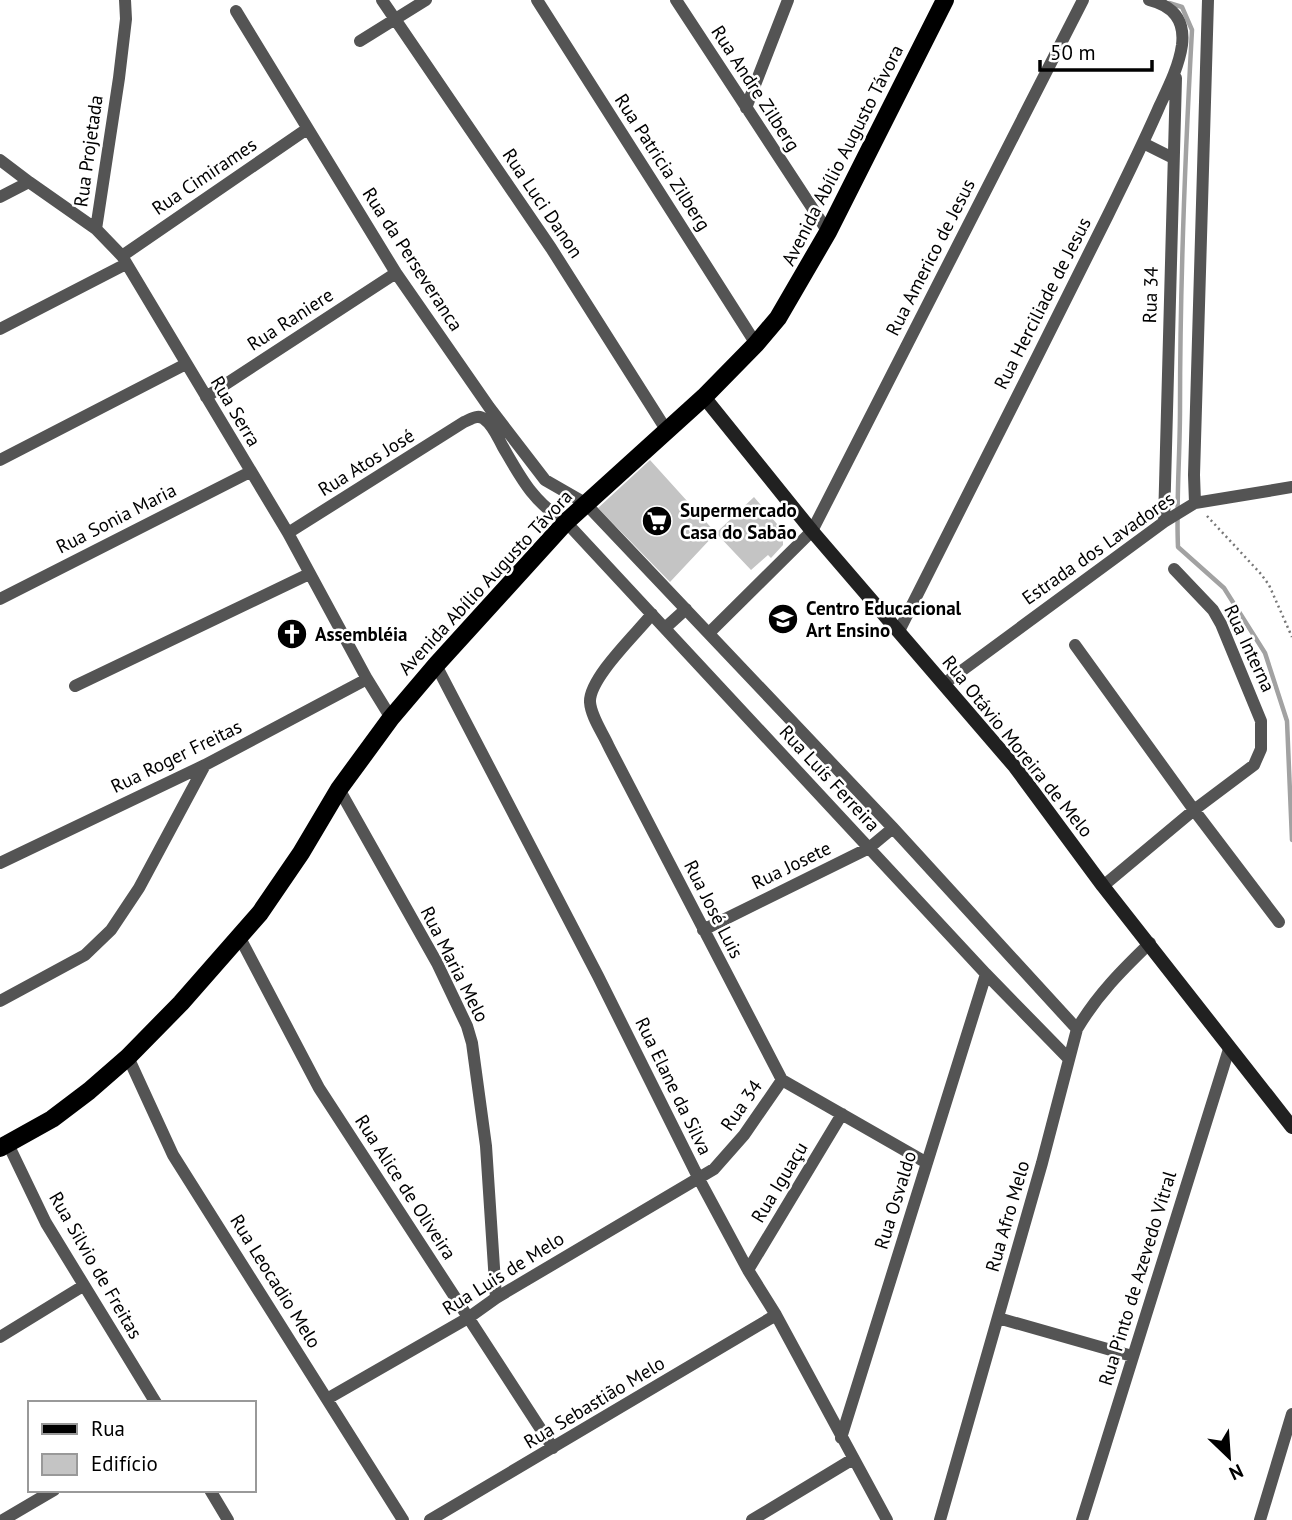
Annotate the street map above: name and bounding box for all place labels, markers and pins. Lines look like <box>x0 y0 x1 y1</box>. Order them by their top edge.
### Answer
place label: Supermercado Casa do Sabão <box>680 498 797 544</box>
supermarket icon: Supermercado Casa do Sabão <box>640 504 674 538</box>
place label: Centro Educacional Art Ensino <box>806 596 962 642</box>
school or university icon: Centro Educacional Art Ensino <box>766 602 800 636</box>
church icon: Assembléia <box>275 617 309 651</box>
place label: Assembléia <box>315 622 407 646</box>

